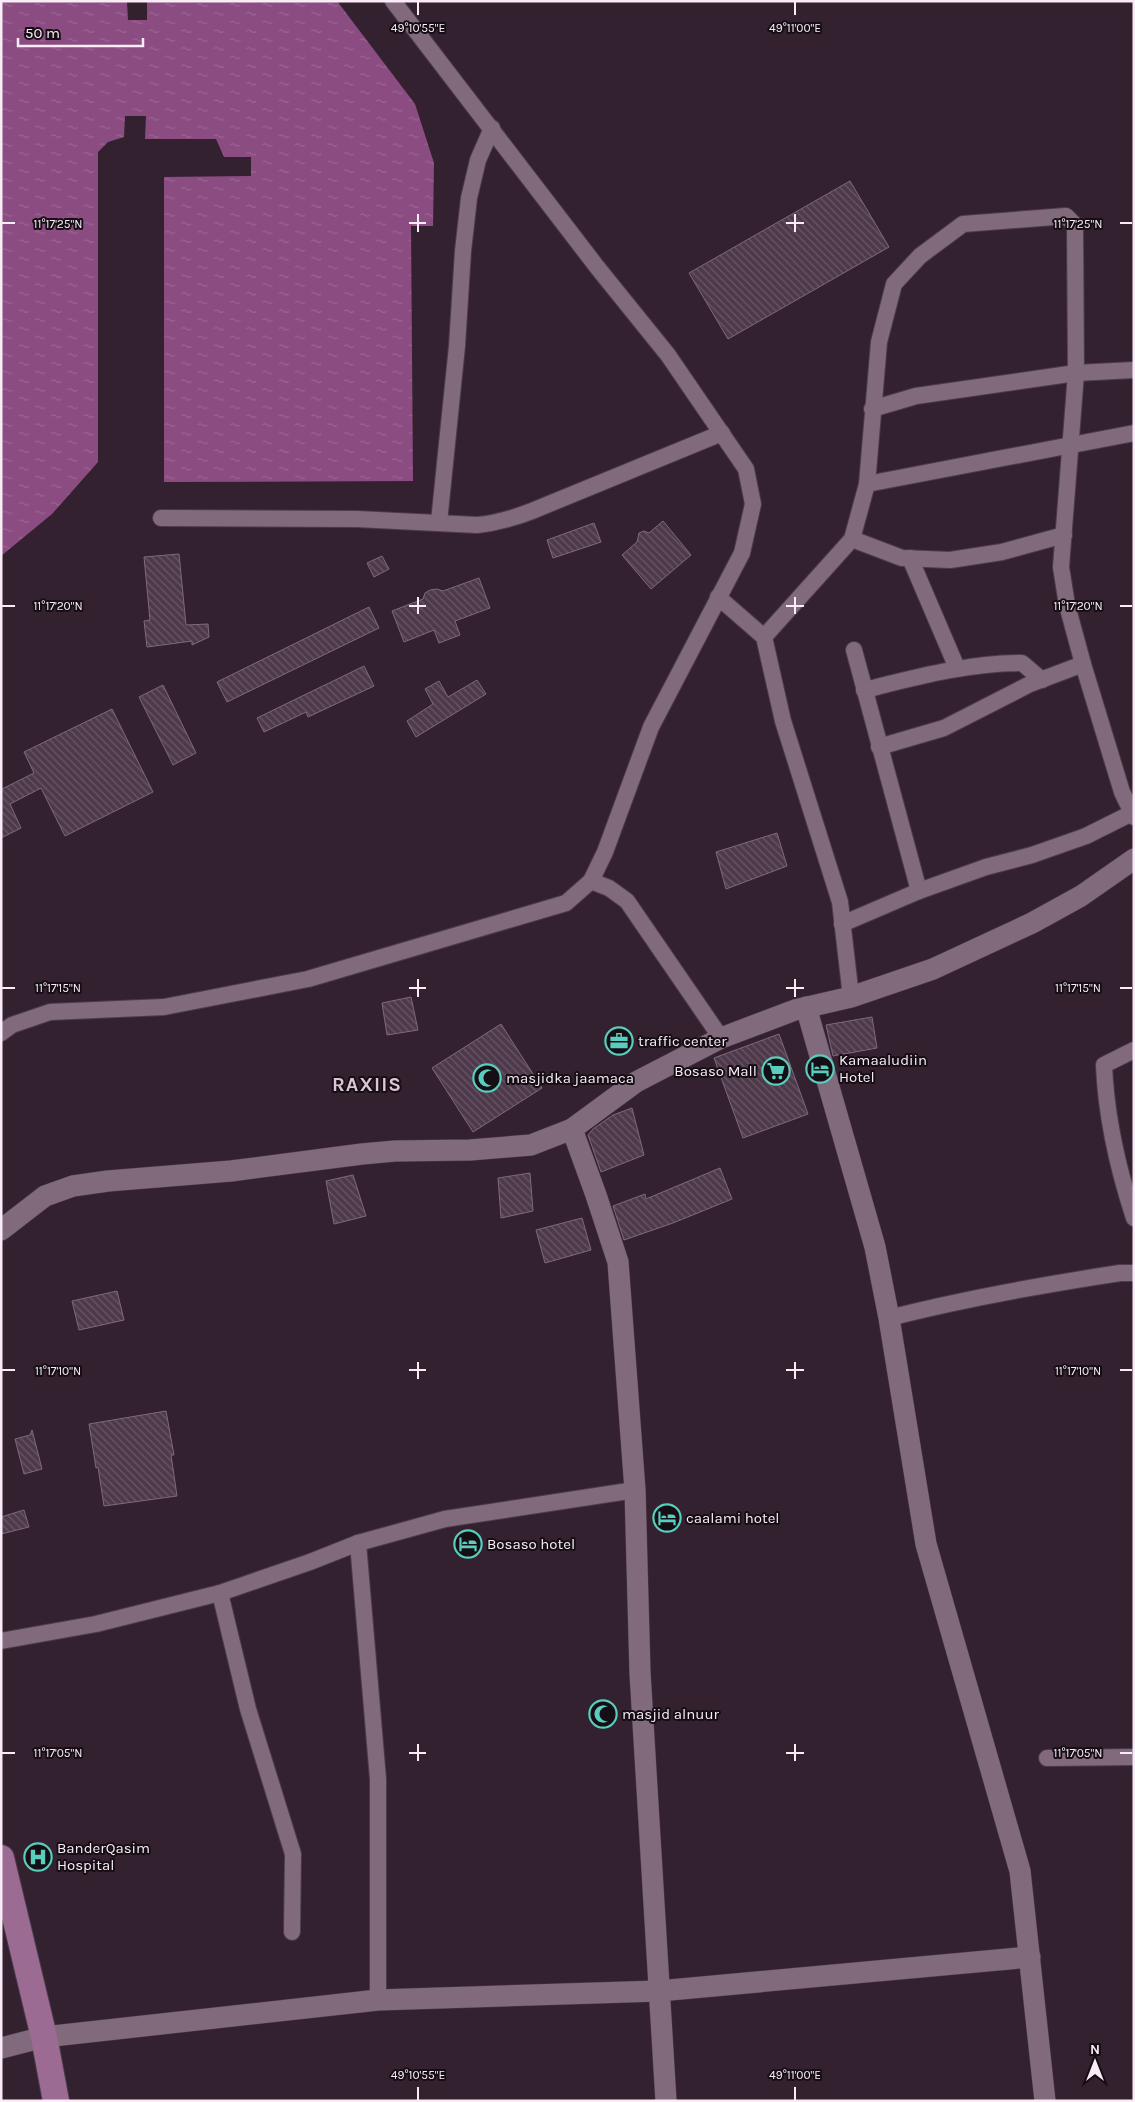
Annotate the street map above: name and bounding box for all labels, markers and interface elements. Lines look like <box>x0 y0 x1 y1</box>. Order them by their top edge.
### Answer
scale bar <box>18 15 142 47</box>
text: 49°10'55"E <box>391 21 445 35</box>
text: 49°11'00"E <box>769 21 821 35</box>
text: 50 m <box>25 24 60 42</box>
text: 11°17'25"N <box>34 217 82 231</box>
text: 11°17'25"N <box>1054 217 1102 231</box>
text: 11°17'20"N <box>33 599 83 613</box>
text: 11°17'20"N <box>1053 599 1103 613</box>
text: 11°17'15"N <box>35 981 81 995</box>
text: 11°17'15"N <box>1055 981 1101 995</box>
office icon: traffic center <box>604 1026 634 1056</box>
place label: traffic center <box>638 1032 727 1050</box>
place label: Kamaaludiin Hotel <box>839 1051 927 1086</box>
hotel icon: Kamaaludiin Hotel <box>805 1054 835 1084</box>
supermarket icon: Bosaso Mall <box>761 1056 791 1086</box>
place label: Bosaso Mall <box>674 1062 757 1080</box>
mosque icon: masjidka jaamaca <box>472 1063 502 1093</box>
place label: masjidka jaamaca <box>506 1069 634 1087</box>
district label: RAXIIS <box>332 1073 402 1096</box>
text: 11°17'10"N <box>35 1364 81 1378</box>
text: 11°17'10"N <box>1055 1364 1101 1378</box>
hotel icon: caalami hotel <box>652 1503 682 1533</box>
place label: caalami hotel <box>686 1509 780 1527</box>
hotel icon: Bosaso hotel <box>453 1529 483 1559</box>
place label: Bosaso hotel <box>487 1535 575 1553</box>
mosque icon: masjid alnuur <box>588 1699 618 1729</box>
place label: masjid alnuur <box>622 1705 719 1723</box>
text: 11°17'05"N <box>33 1746 83 1760</box>
text: 11°17'05"N <box>1053 1746 1103 1760</box>
place label: BanderQasim Hospital <box>57 1839 150 1874</box>
hospital icon: BanderQasim Hospital <box>23 1842 53 1872</box>
north arrow <box>1070 2037 1120 2087</box>
text: N <box>1090 2041 1100 2058</box>
text: 49°10'55"E <box>391 2068 445 2082</box>
text: 49°11'00"E <box>769 2068 821 2082</box>

